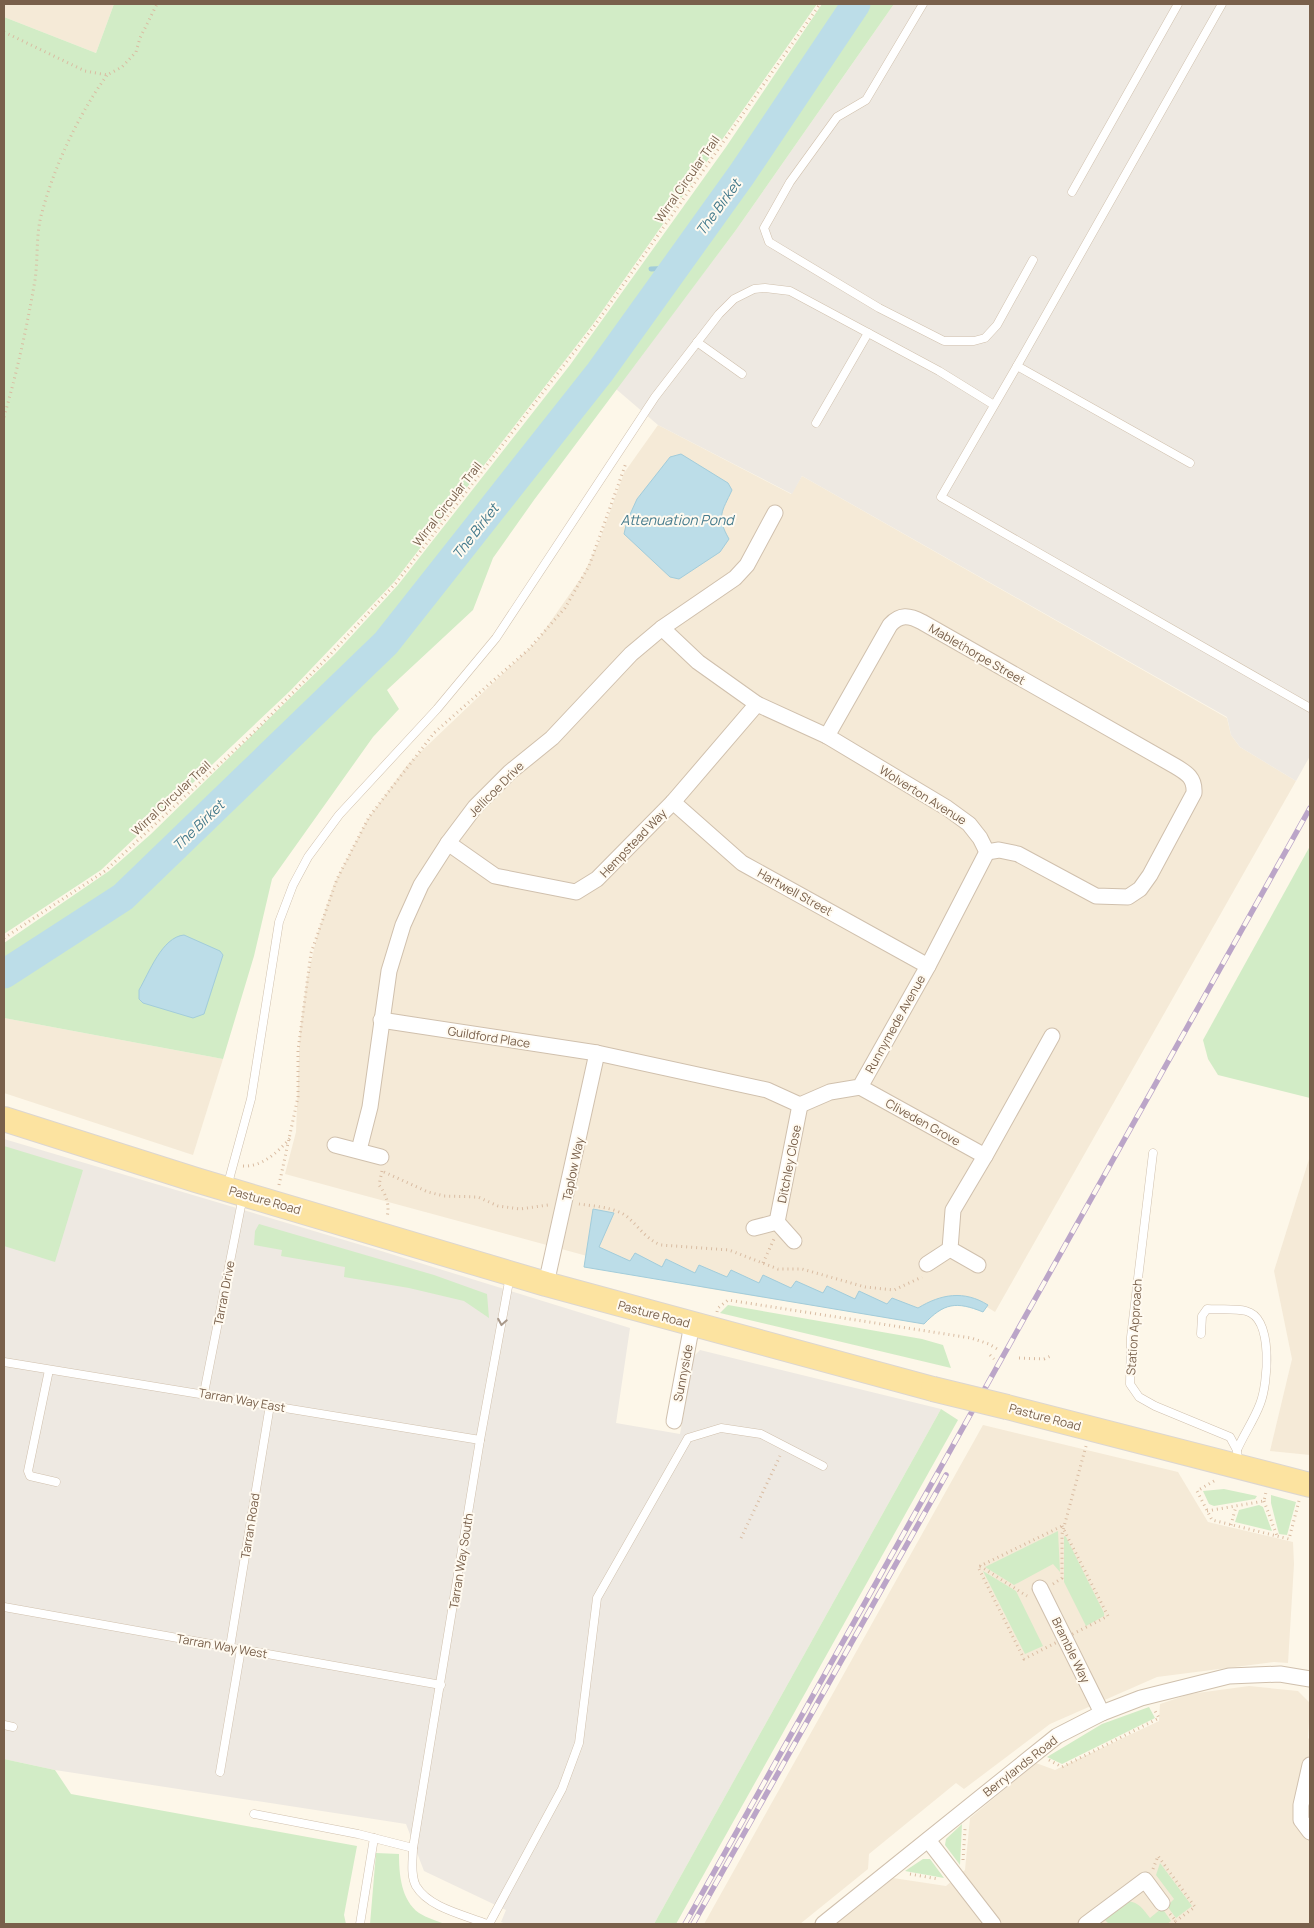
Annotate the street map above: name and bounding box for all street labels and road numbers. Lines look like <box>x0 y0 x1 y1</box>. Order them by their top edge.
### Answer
street label: Wirral Circular Trail <box>651 132 723 226</box>
street label: Wirral Circular Trail <box>409 458 485 550</box>
street label: Mablethorpe Street <box>926 619 1029 689</box>
street label: Wirral Circular Trail <box>128 757 214 839</box>
street label: Jellicoe Drive <box>465 758 527 820</box>
street label: Wolverton Avenue <box>876 761 970 829</box>
street label: Hempstead Way <box>596 804 671 881</box>
street label: Hartwell Street <box>754 864 836 920</box>
street label: Runnymede Avenue <box>861 972 929 1076</box>
street label: Guildford Place <box>447 1022 531 1052</box>
street label: Cliveden Grove <box>883 1094 963 1150</box>
street label: Ditchley Close <box>773 1123 805 1205</box>
street label: Taplow Way <box>558 1135 588 1202</box>
street label: Pasture Road <box>227 1182 303 1218</box>
street label: Tarran Drive <box>209 1259 239 1327</box>
street label: Station Approach <box>1122 1278 1146 1376</box>
street label: Pasture Road <box>616 1296 692 1332</box>
street label: Sunnyside <box>669 1343 697 1403</box>
street label: Tarran Way East <box>197 1384 287 1416</box>
street label: Pasture Road <box>1007 1399 1083 1435</box>
street label: Tarran Road <box>236 1492 264 1560</box>
street label: Tarran Way South <box>445 1512 477 1610</box>
street label: Bramble Way <box>1048 1614 1094 1686</box>
street label: Tarran Way West <box>175 1630 269 1662</box>
street label: Berrylands Road <box>979 1732 1061 1800</box>

